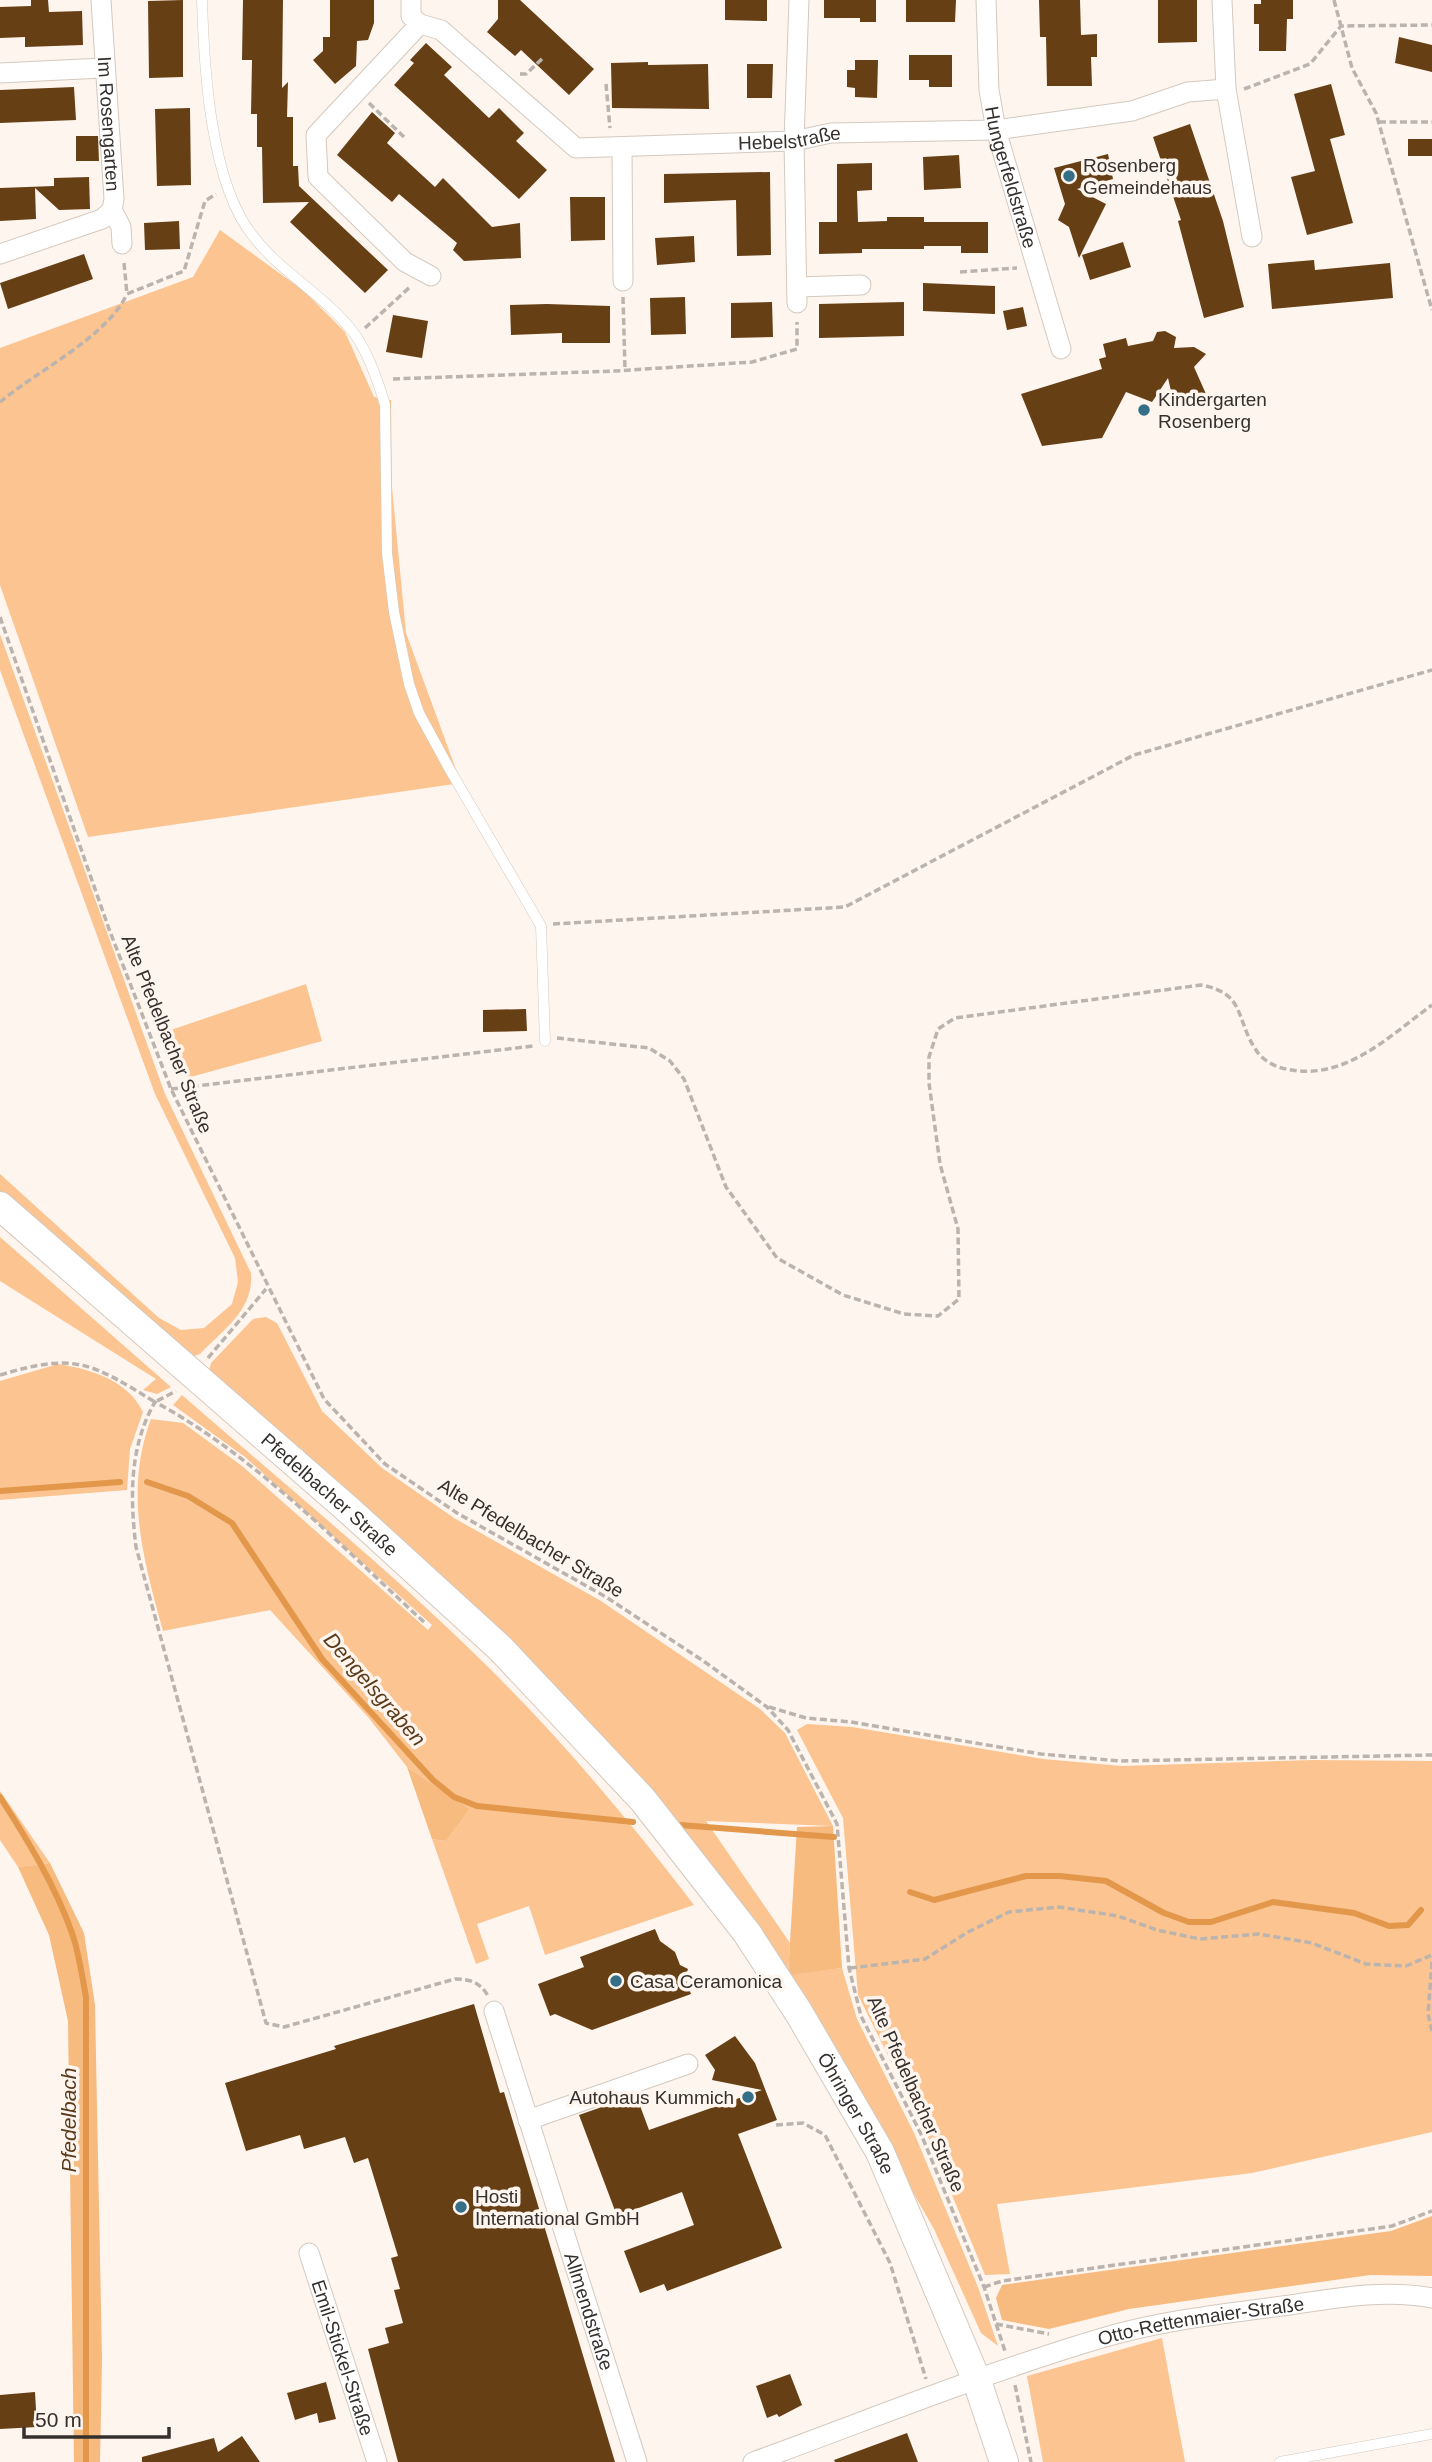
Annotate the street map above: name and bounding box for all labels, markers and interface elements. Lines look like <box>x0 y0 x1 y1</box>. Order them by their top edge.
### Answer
street label: Im Rosengarten <box>94 56 124 192</box>
street label: Hungerfeldstraße <box>981 104 1041 251</box>
street label: Hebelstraße <box>738 122 841 153</box>
place label: Rosenberg Gemeindehaus <box>1083 155 1212 198</box>
marker: Rosenberg Gemeindehaus <box>1061 168 1077 184</box>
place label: Kindergarten Rosenberg <box>1158 389 1267 432</box>
marker: Kindergarten Rosenberg <box>1136 402 1152 418</box>
street label: Alte Pfedelbacher Straße <box>118 932 216 1136</box>
street label: Pfedelbacher Straße <box>258 1429 402 1560</box>
street label: Alte Pfedelbacher Straße <box>435 1474 627 1602</box>
water label: Dengelsgraben <box>320 1628 430 1750</box>
place label: Casa Ceramonica <box>630 1971 782 1992</box>
marker: Casa Ceramonica <box>608 1973 624 1989</box>
street label: Alte Pfedelbacher Straße <box>863 1993 969 2195</box>
street label: Öhringer Straße <box>814 2049 899 2177</box>
water label: Pfedelbach <box>57 2067 80 2173</box>
place label: Autohaus Kummich <box>569 2087 734 2108</box>
marker: Autohaus Kummich <box>740 2089 756 2105</box>
place label: Hosti International GmbH <box>475 2186 640 2229</box>
marker: Hosti International GmbH <box>453 2199 469 2215</box>
street label: Allmendstraße <box>561 2250 618 2373</box>
street label: Emil-Stickel-Straße <box>308 2277 378 2438</box>
street label: Otto-Rettenmaier-Straße <box>1095 2292 1305 2349</box>
scale bar <box>24 2396 170 2440</box>
text: 50 m <box>35 2408 82 2431</box>

